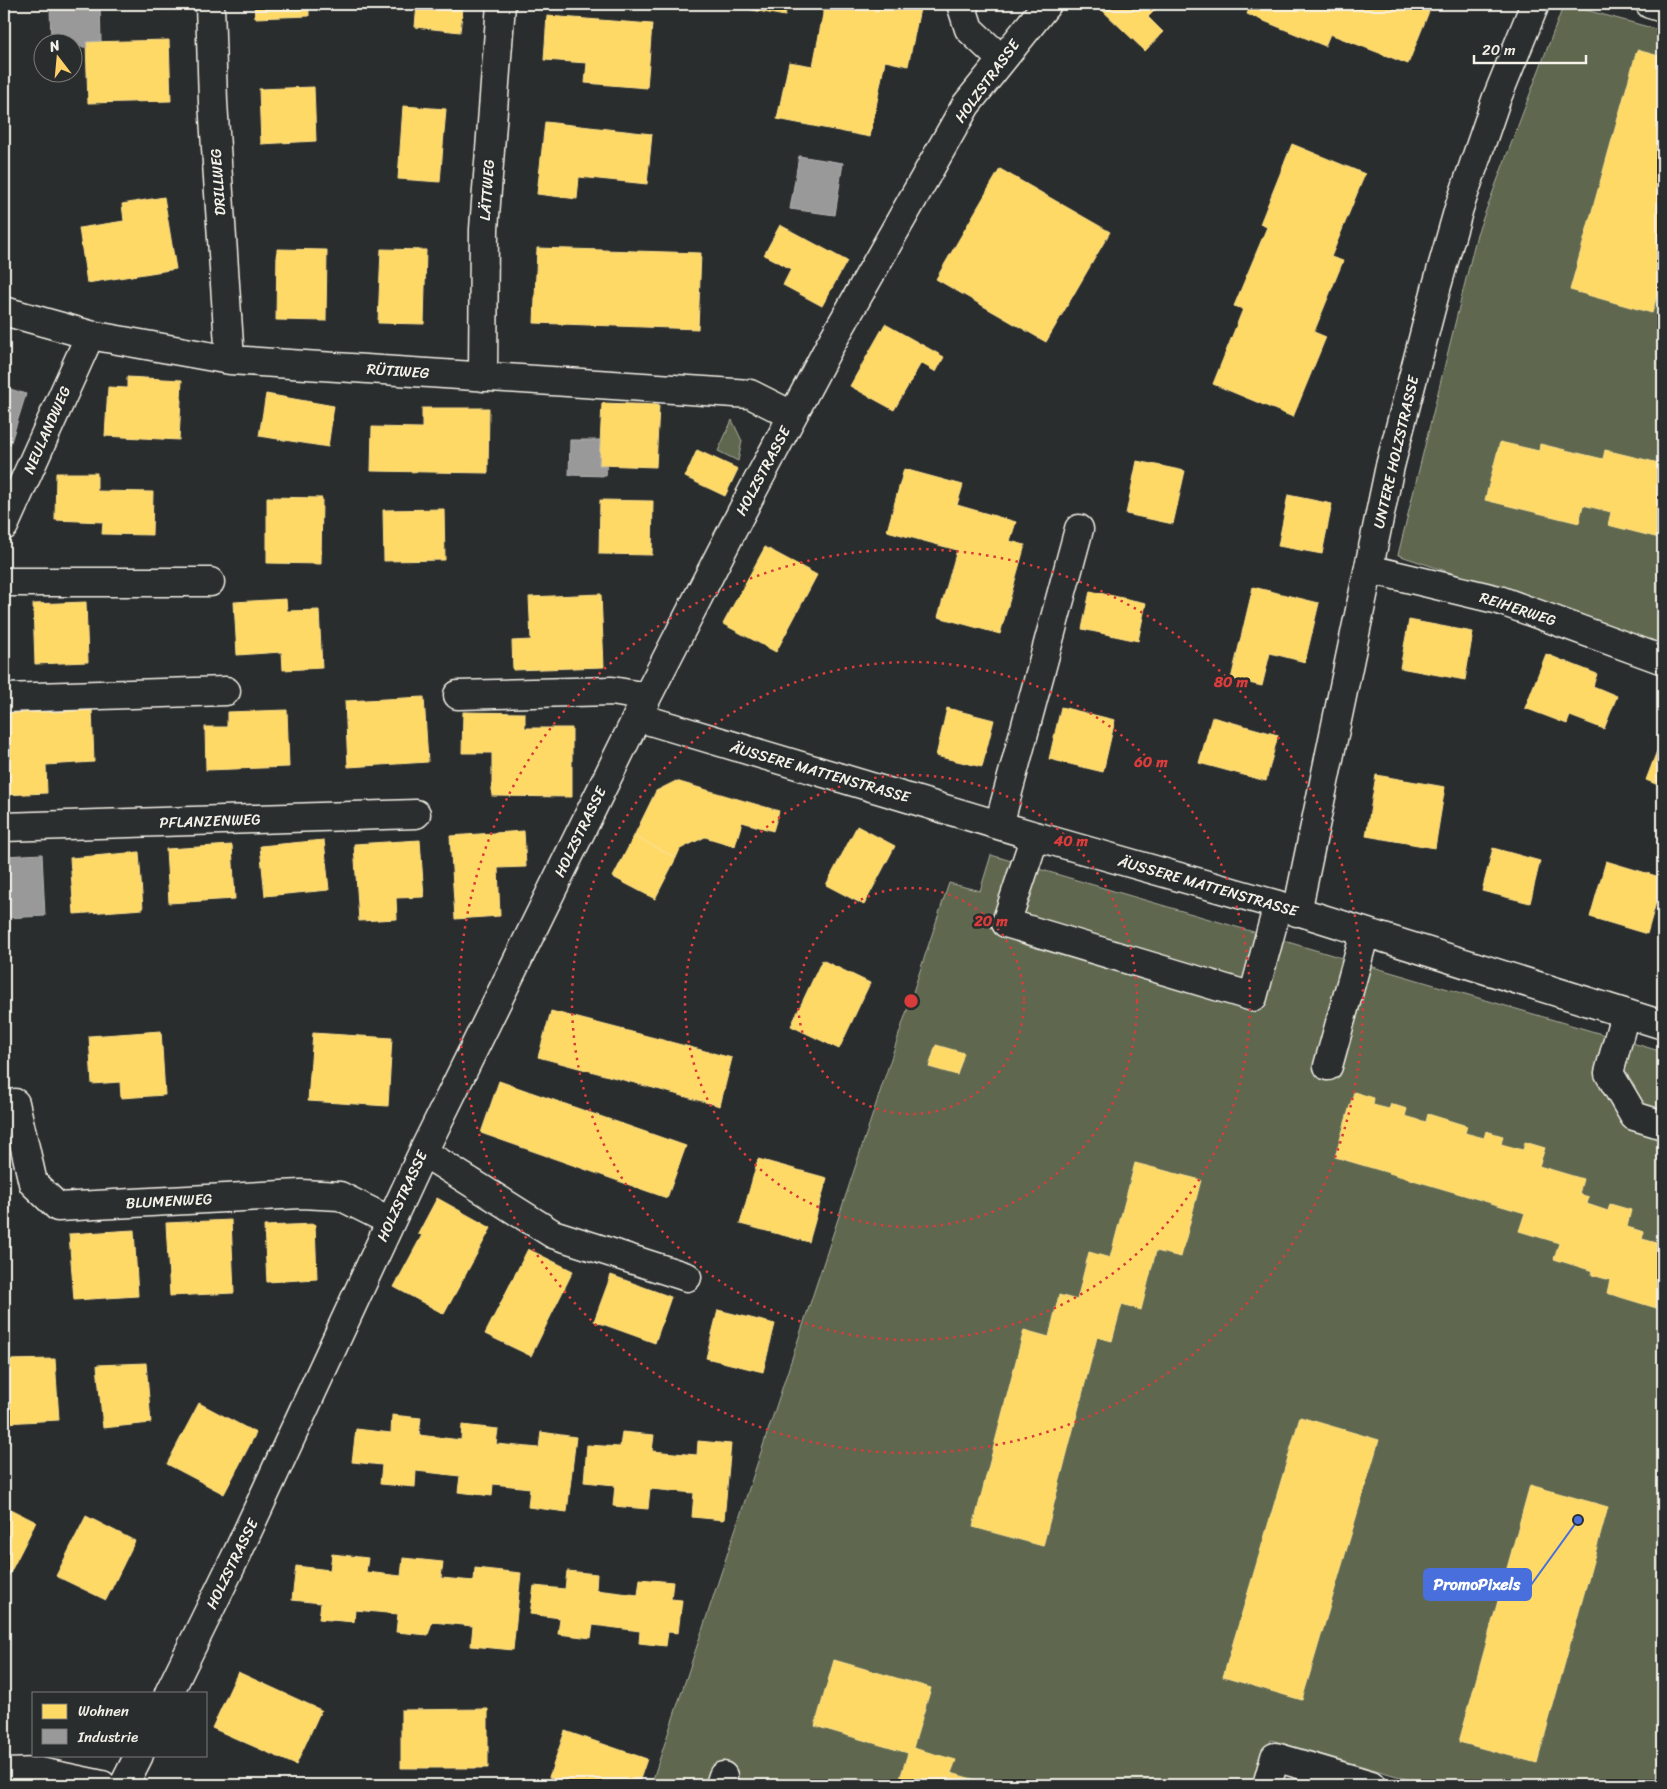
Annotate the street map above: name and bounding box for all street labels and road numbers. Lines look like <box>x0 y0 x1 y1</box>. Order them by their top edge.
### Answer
street label: HOLZSTRASSE <box>948 32 1027 128</box>
street label: DRILLWEG <box>203 148 233 216</box>
street label: LÄTTWEG <box>472 158 502 222</box>
street label: RÜTIWEG <box>366 356 431 386</box>
street label: UNTERE HOLZSTRASSE <box>1366 371 1427 531</box>
street label: NEULANDWEG <box>16 382 78 478</box>
street label: HOLZSTRASSE <box>728 420 798 520</box>
street label: REIHERWEG <box>1476 584 1560 634</box>
street label: ÄUSSERE MATTENSTRASSE <box>726 734 914 811</box>
street label: HOLZSTRASSE <box>547 781 614 882</box>
street label: PFLANZENWEG <box>159 806 261 836</box>
street label: ÄUSSERE MATTENSTRASSE <box>1114 848 1302 925</box>
street label: HOLZSTRASSE <box>369 1144 435 1246</box>
street label: BLUMENWEG <box>125 1186 213 1216</box>
street label: HOLZSTRASSE <box>199 1513 266 1614</box>

